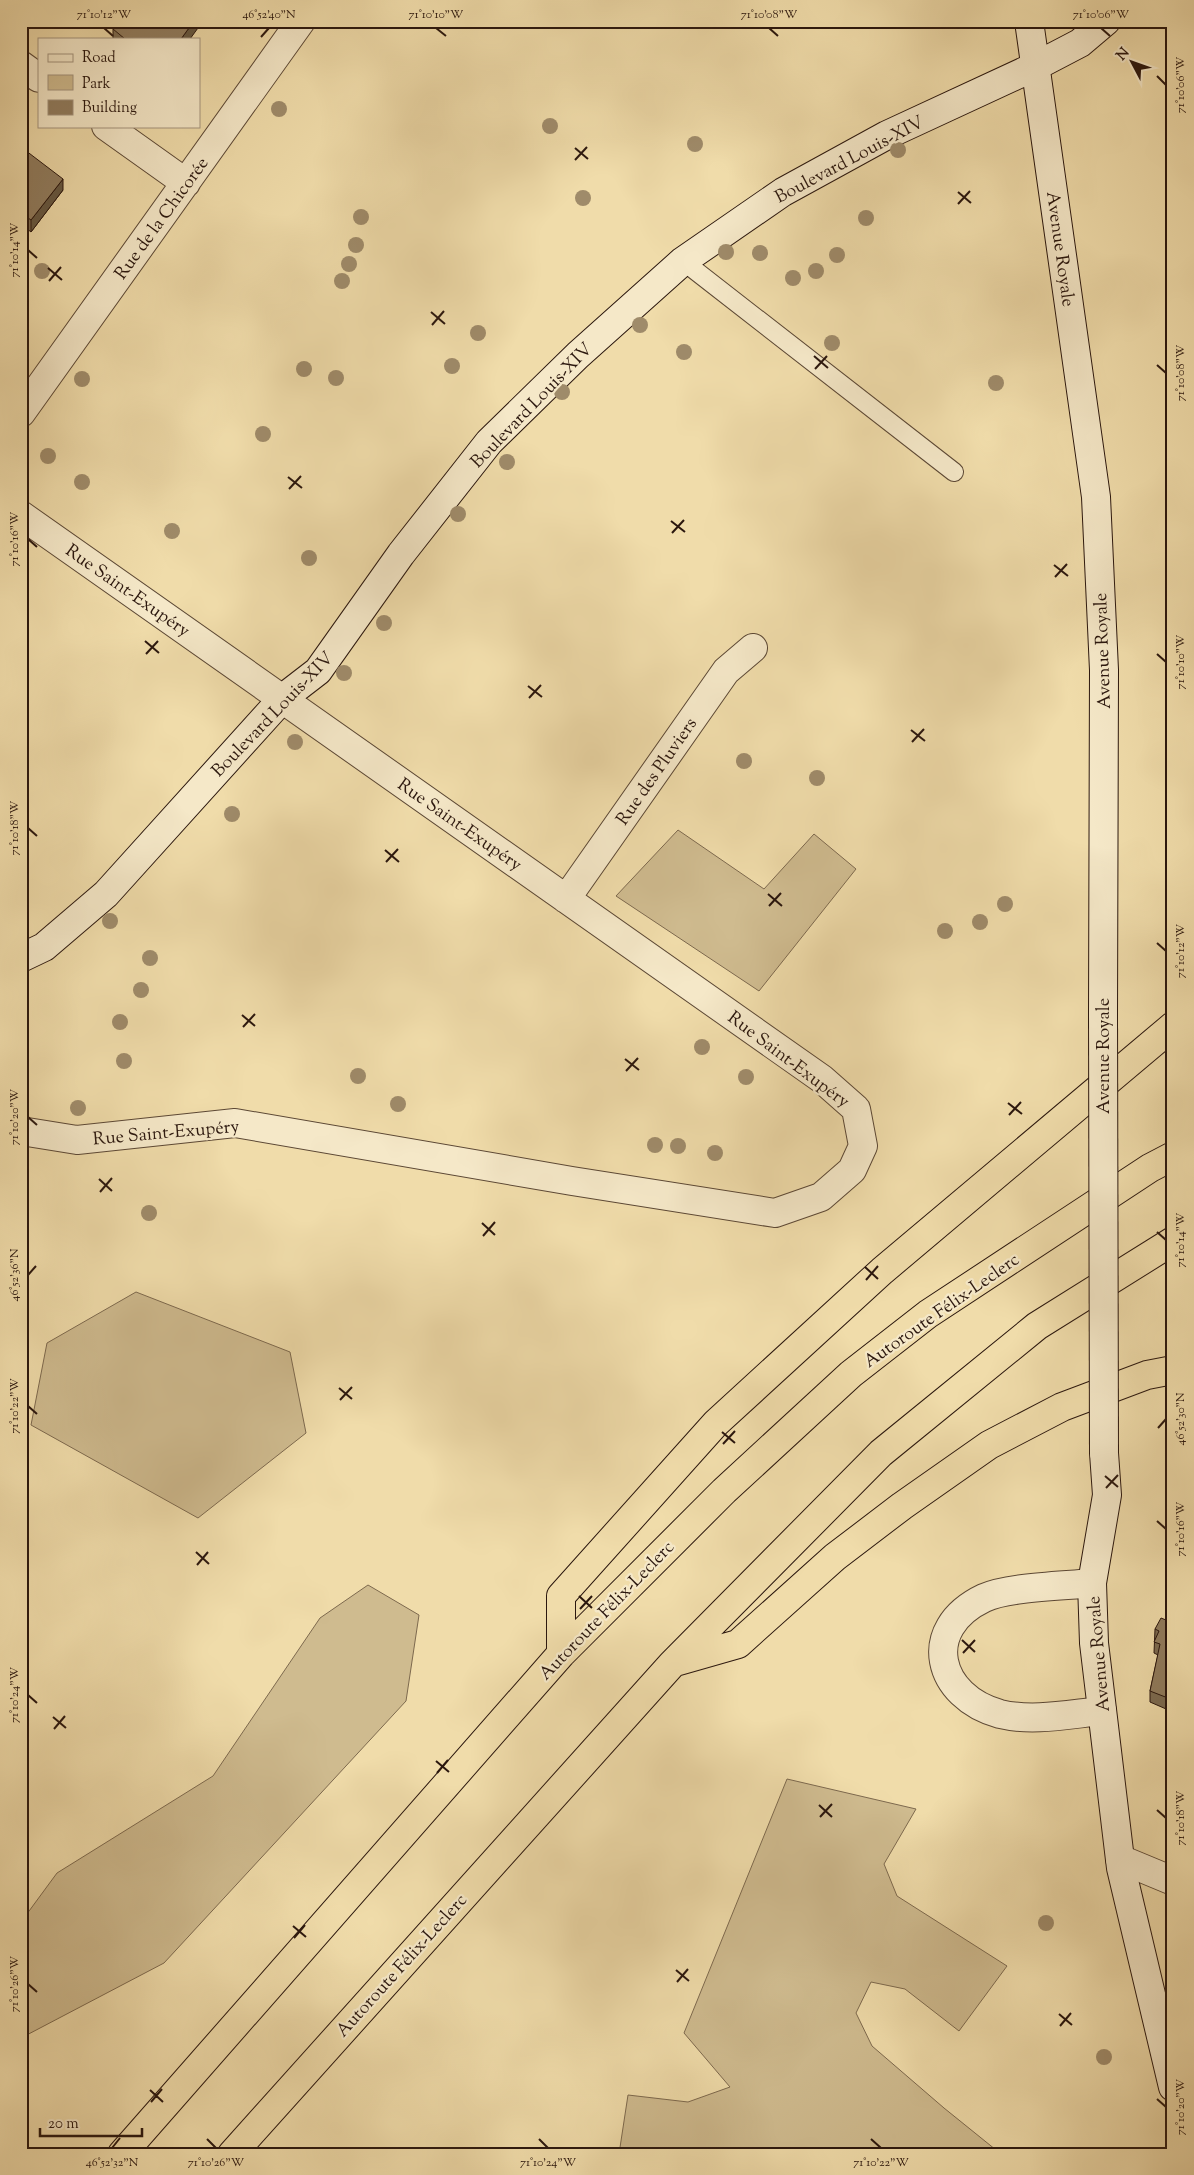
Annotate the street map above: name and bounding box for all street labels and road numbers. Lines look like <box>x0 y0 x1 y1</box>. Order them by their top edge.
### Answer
street label: Boulevard Louis-XIV <box>771 110 930 211</box>
street label: Rue de la Chicorée <box>109 152 216 286</box>
street label: Avenue Royale <box>1038 190 1080 309</box>
street label: Boulevard Louis-XIV <box>466 337 600 475</box>
street label: Rue Saint-Exupéry <box>59 539 195 644</box>
street label: Avenue Royale <box>1089 592 1119 709</box>
street label: Boulevard Louis-XIV <box>207 646 341 784</box>
street label: Rue des Pluviers <box>611 713 705 831</box>
street label: Rue Saint-Exupéry <box>391 773 527 878</box>
street label: Avenue Royale <box>1092 998 1118 1114</box>
street label: Rue Saint-Exupéry <box>721 1006 854 1115</box>
street label: Rue Saint-Exupéry <box>92 1115 241 1153</box>
street label: Autoroute Félix-Leclerc <box>859 1248 1025 1375</box>
street label: Autoroute Félix-Leclerc <box>534 1536 681 1687</box>
street label: Avenue Royale <box>1082 1595 1118 1713</box>
street label: Autoroute Félix-Leclerc <box>331 1889 474 2044</box>

